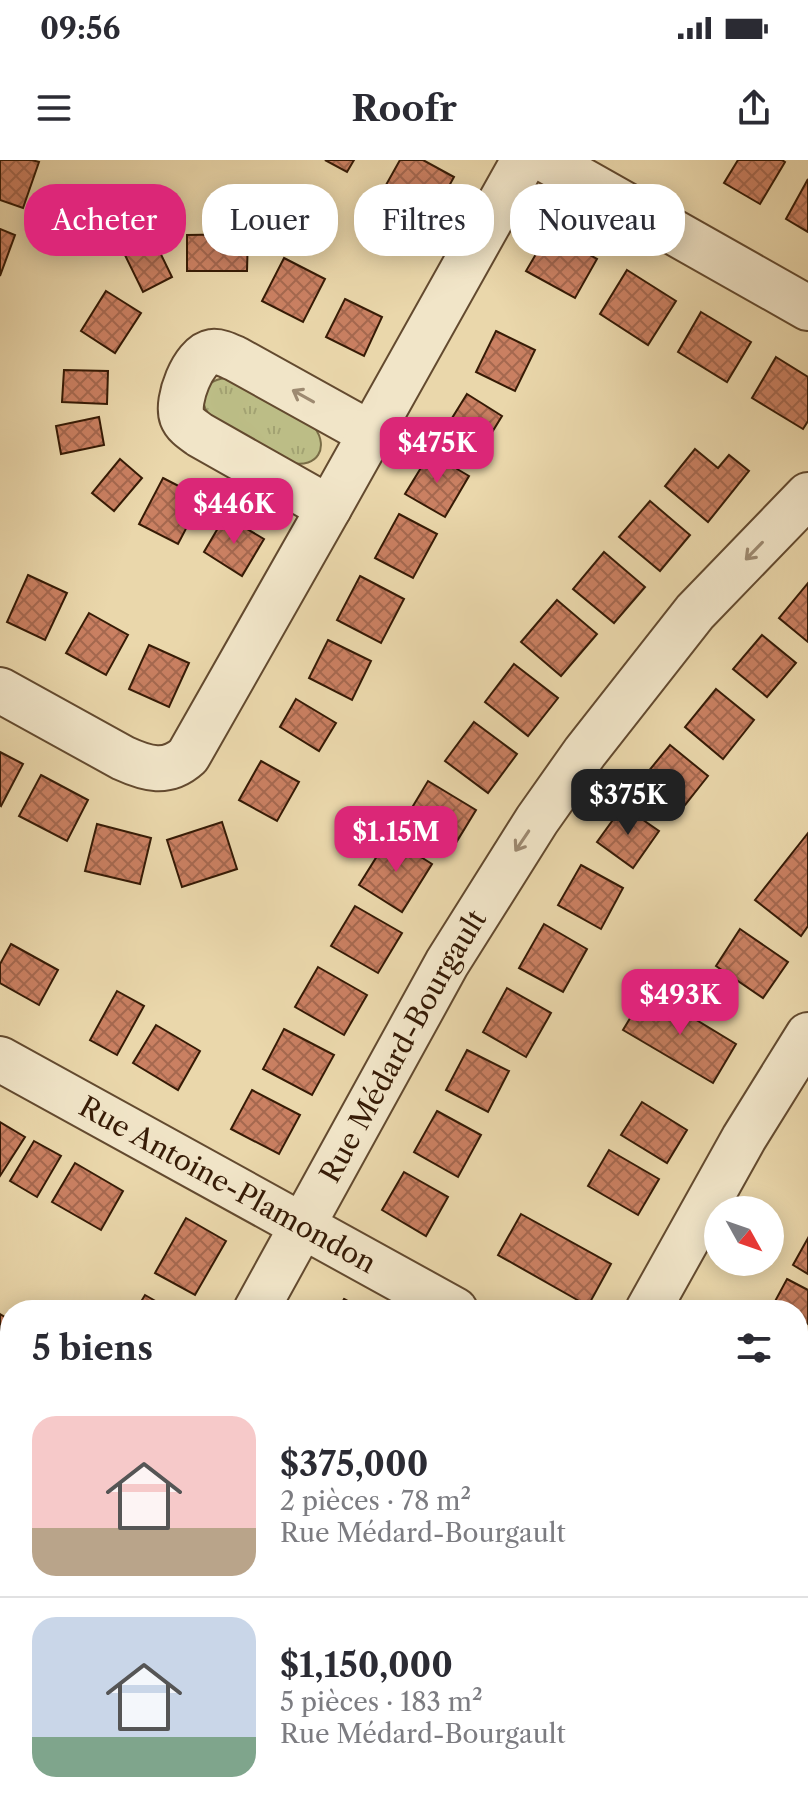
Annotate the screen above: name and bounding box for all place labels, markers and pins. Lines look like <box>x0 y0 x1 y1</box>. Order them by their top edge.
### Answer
pin: $475K <box>381 417 493 485</box>
pin: $446K <box>178 478 290 546</box>
pin: $375K <box>572 769 684 837</box>
pin: $1.15M <box>331 806 461 874</box>
pin: $493K <box>624 969 736 1037</box>

